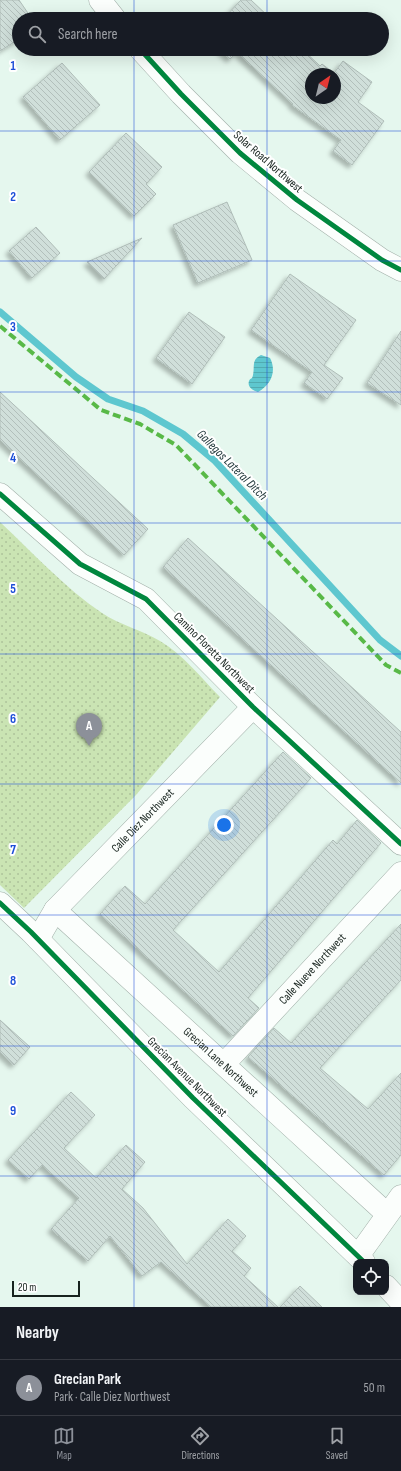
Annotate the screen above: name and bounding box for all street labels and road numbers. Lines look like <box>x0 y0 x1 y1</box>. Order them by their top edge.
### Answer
street label: Solar Road Northwest <box>230 128 306 196</box>
street label: Camino Floretta Northwest <box>170 609 258 697</box>
street label: Calle Diez Northwest <box>108 785 177 855</box>
street label: Calle Nueve Northwest <box>276 930 349 1007</box>
street label: Grecian Lane Northwest <box>180 1024 262 1100</box>
street label: Grecian Avenue Northwest <box>144 1034 230 1120</box>

